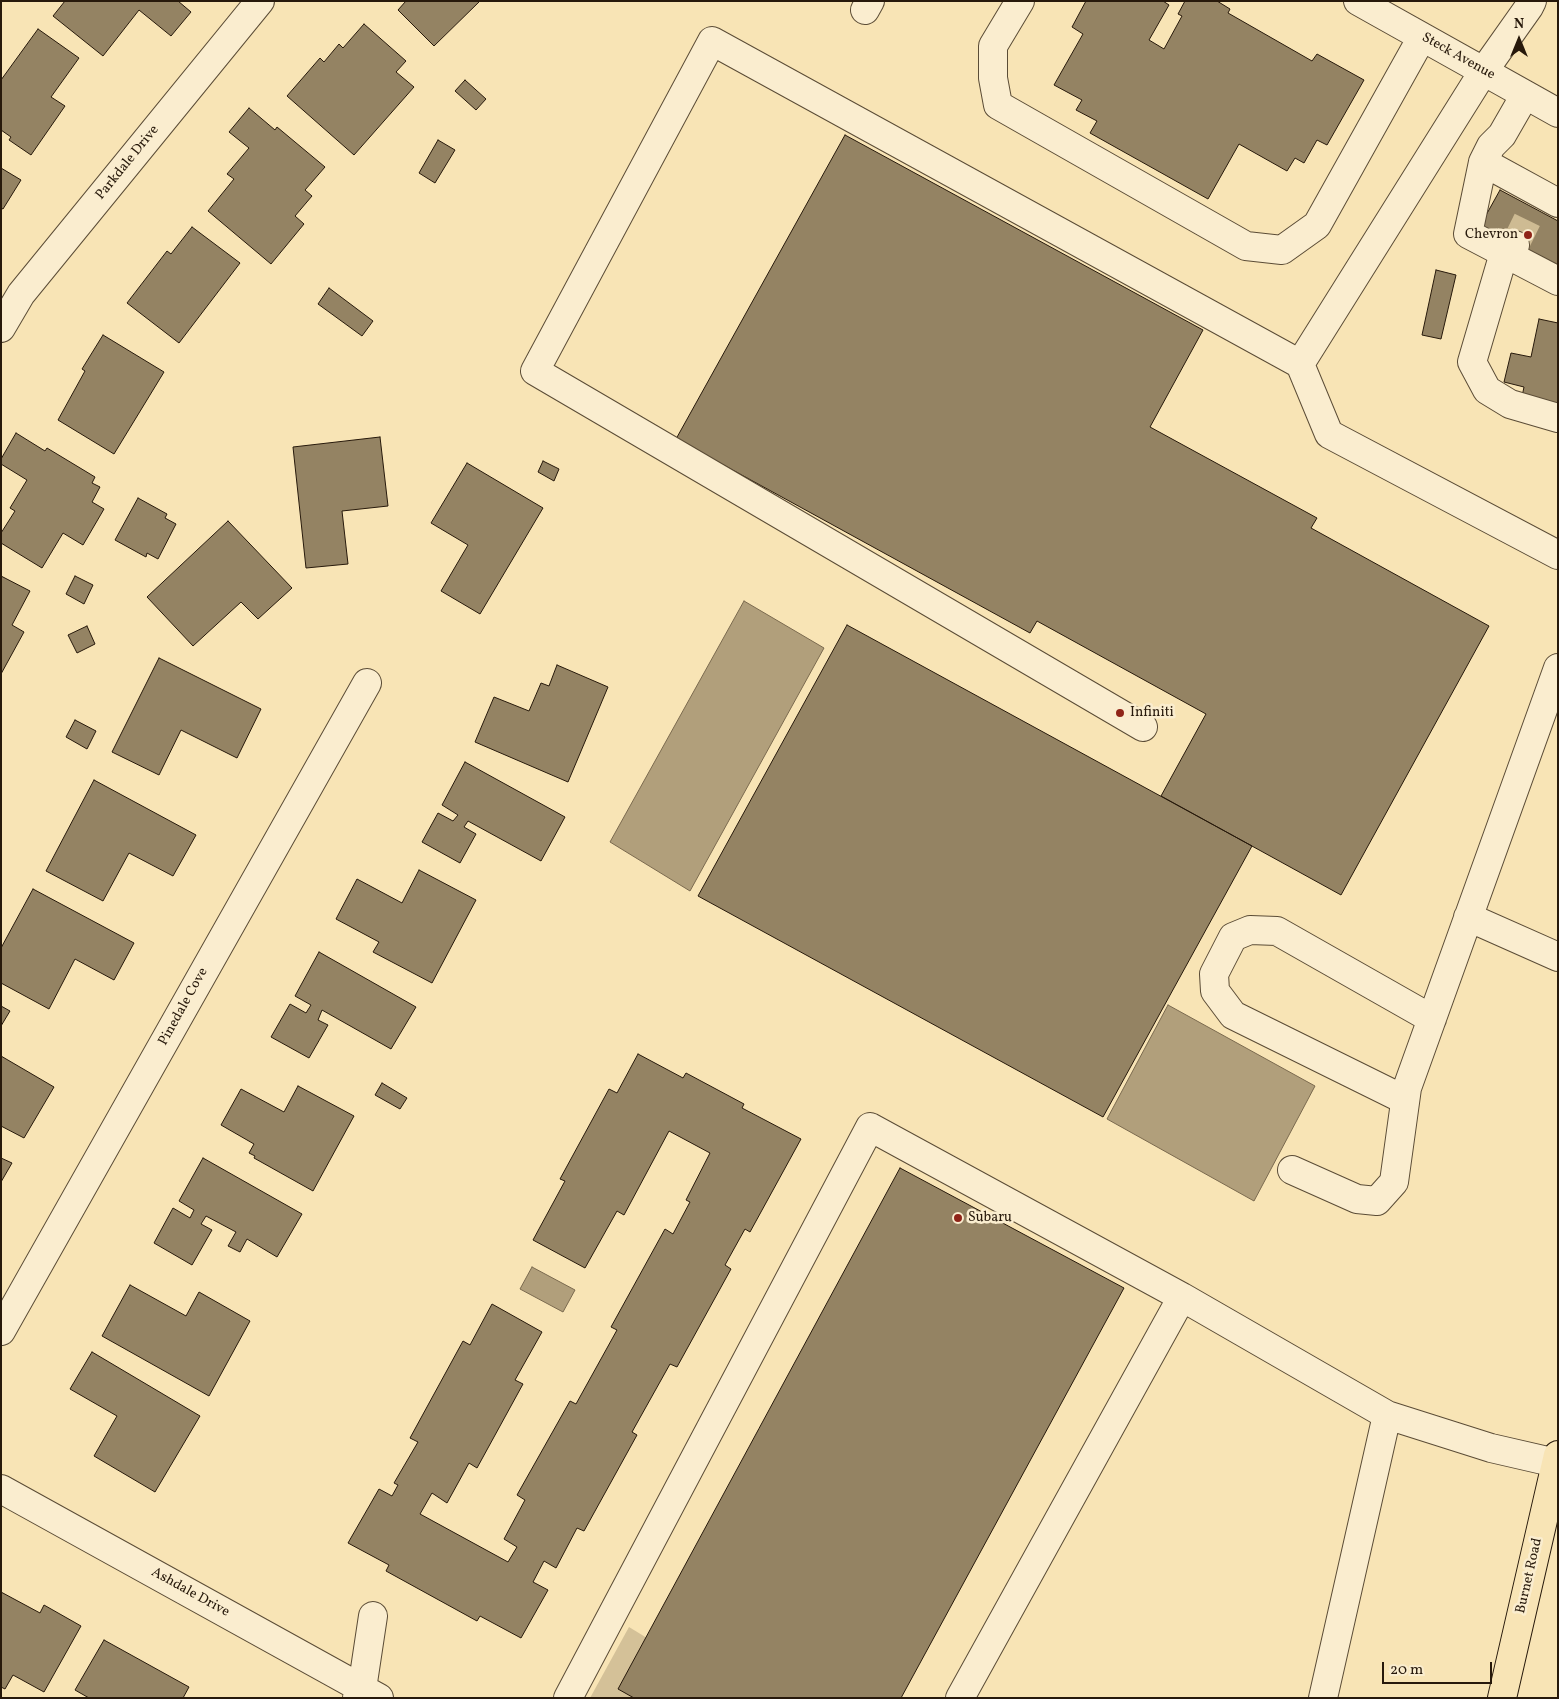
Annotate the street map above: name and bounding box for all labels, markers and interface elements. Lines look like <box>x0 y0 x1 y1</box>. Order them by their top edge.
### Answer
north arrow <box>1494 15 1544 65</box>
text: N <box>1514 15 1524 34</box>
street label: Steck Avenue <box>1418 30 1498 84</box>
street label: Parkdale Drive <box>93 122 163 204</box>
place label: Chevron <box>1465 227 1518 243</box>
marker: Chevron <box>1522 229 1534 241</box>
place label: Infiniti <box>1130 705 1174 721</box>
marker: Infiniti <box>1114 707 1126 719</box>
street label: Pinedale Cove <box>156 965 212 1049</box>
place label: Subaru <box>968 1210 1012 1226</box>
marker: Subaru <box>952 1212 964 1224</box>
street label: Burnet Road <box>1513 1537 1547 1615</box>
street label: Ashdale Drive <box>148 1565 232 1621</box>
scale bar <box>1384 1652 1494 1684</box>
text: 20 m <box>1390 1660 1423 1681</box>

